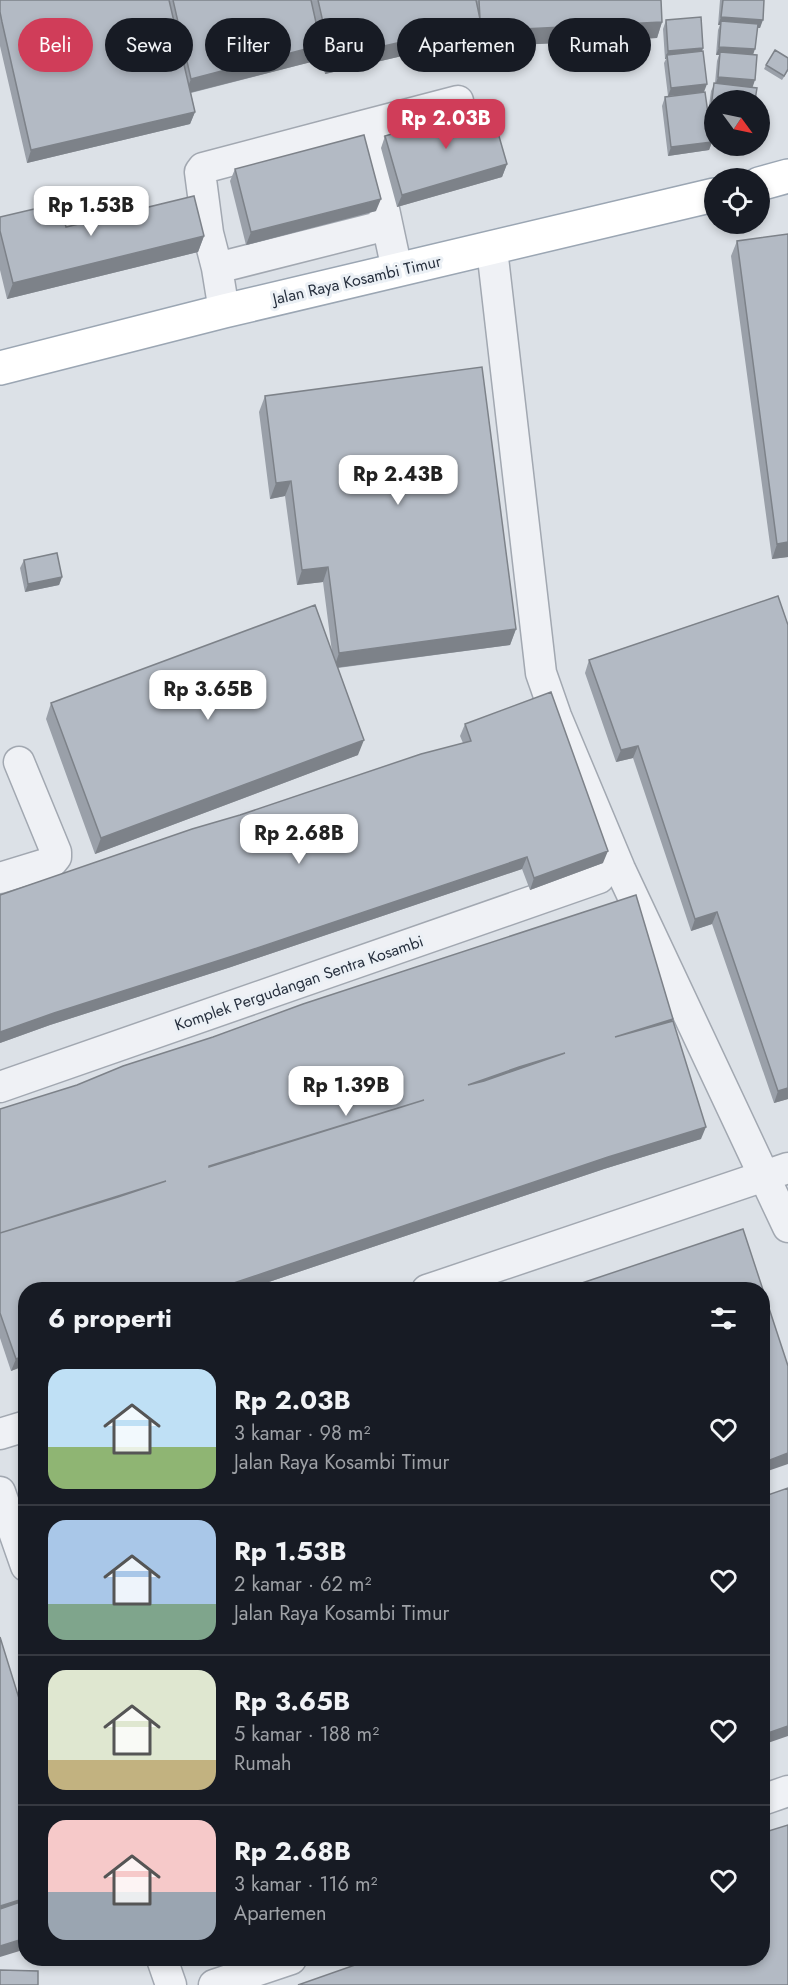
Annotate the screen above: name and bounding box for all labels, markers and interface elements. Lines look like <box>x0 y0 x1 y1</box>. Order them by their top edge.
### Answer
chip: Beli <box>18 18 93 72</box>
chip: Sewa <box>105 18 193 72</box>
chip: Filter <box>205 18 291 72</box>
chip: Baru <box>303 18 385 72</box>
chip: Apartemen <box>397 18 536 72</box>
chip: Rumah <box>548 18 651 72</box>
north arrow <box>704 90 770 156</box>
map controls <box>704 90 770 234</box>
pin: Rp 2.03B <box>384 99 508 150</box>
text: Rp 2.03B <box>401 104 491 133</box>
button: locate <box>704 168 770 234</box>
pin: Rp 1.53B <box>29 186 153 237</box>
text: Rp 1.53B <box>48 191 134 220</box>
street label: Jalan Raya Kosambi Timur <box>269 249 444 311</box>
pin: Rp 2.43B <box>336 455 460 506</box>
text: Rp 2.43B <box>353 460 443 489</box>
pin: Rp 3.65B <box>146 670 270 721</box>
text: Rp 3.65B <box>163 675 253 704</box>
pin: Rp 2.68B <box>237 814 361 865</box>
text: Rp 2.68B <box>254 819 344 848</box>
street label: Komplek Pergudangan Sentra Kosambi <box>172 930 426 1036</box>
pin: Rp 1.39B <box>284 1066 408 1117</box>
text: Rp 1.39B <box>303 1071 389 1100</box>
text: 6 properti <box>48 1299 172 1337</box>
icon: filters <box>707 1302 740 1335</box>
text: Rp 2.03B <box>234 1381 351 1419</box>
icon: home <box>96 1393 168 1465</box>
icon: heart <box>707 1413 740 1446</box>
text: 3 kamar · 98 m² <box>234 1419 370 1448</box>
text: Jalan Raya Kosambi Timur <box>234 1448 449 1477</box>
text: Rp 1.53B <box>234 1532 346 1570</box>
icon: home <box>96 1544 168 1616</box>
icon: heart <box>707 1564 740 1597</box>
text: 2 kamar · 62 m² <box>234 1570 371 1599</box>
text: Jalan Raya Kosambi Timur <box>234 1599 449 1628</box>
text: Rp 3.65B <box>234 1682 350 1720</box>
icon: home <box>96 1694 168 1766</box>
icon: heart <box>707 1714 740 1747</box>
text: 5 kamar · 188 m² <box>234 1720 379 1749</box>
text: Rumah <box>234 1749 291 1778</box>
text: Rp 2.68B <box>234 1832 351 1870</box>
icon: home <box>96 1844 168 1916</box>
icon: heart <box>707 1864 740 1897</box>
text: 3 kamar · 116 m² <box>234 1870 377 1899</box>
text: Apartemen <box>234 1899 327 1928</box>

